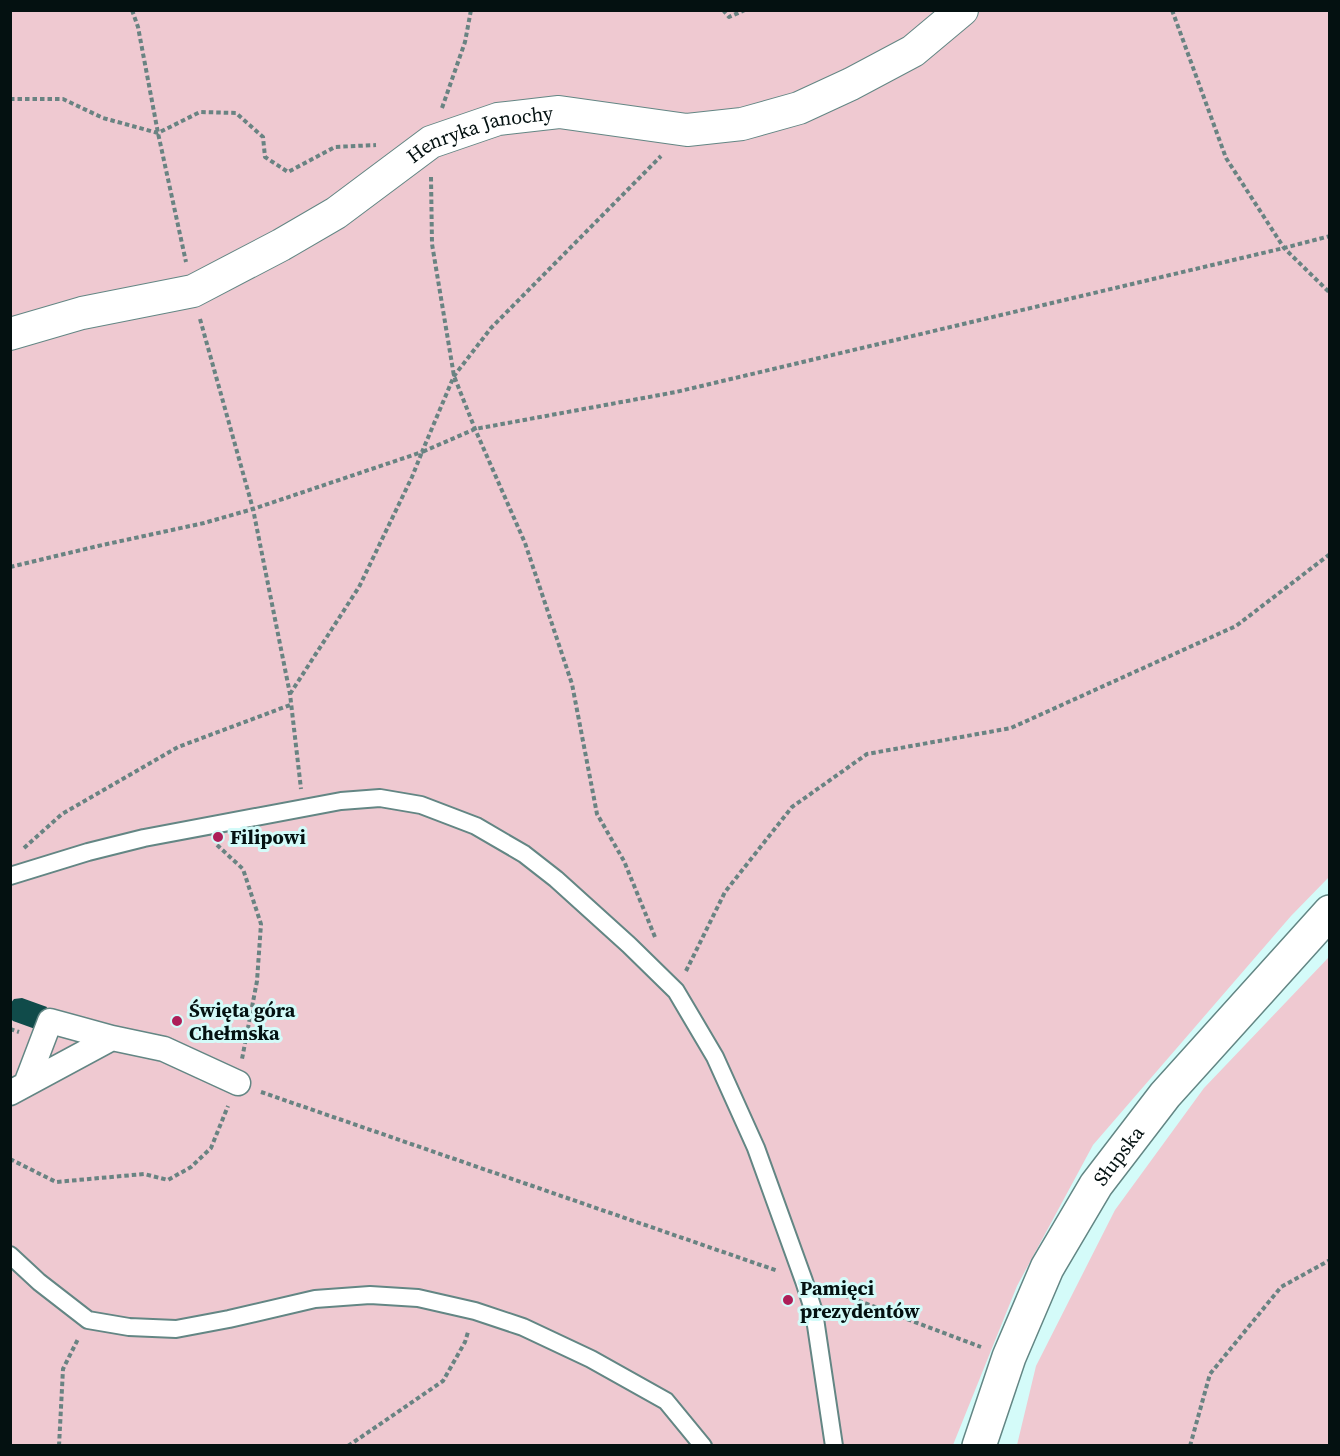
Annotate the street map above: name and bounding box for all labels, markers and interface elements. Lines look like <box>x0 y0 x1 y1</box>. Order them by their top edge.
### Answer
street label: Henryka Janochy <box>401 99 555 170</box>
place label: Filipowi <box>230 823 306 851</box>
marker: Filipowi <box>211 830 225 844</box>
place label: Święta góra Chełmska <box>189 996 296 1047</box>
marker: Święta góra Chełmska <box>170 1014 184 1028</box>
street label: Słupska <box>1086 1119 1151 1191</box>
place label: Pamięci prezydentów <box>800 1274 920 1325</box>
marker: Pamięci prezydentów <box>781 1293 795 1307</box>

